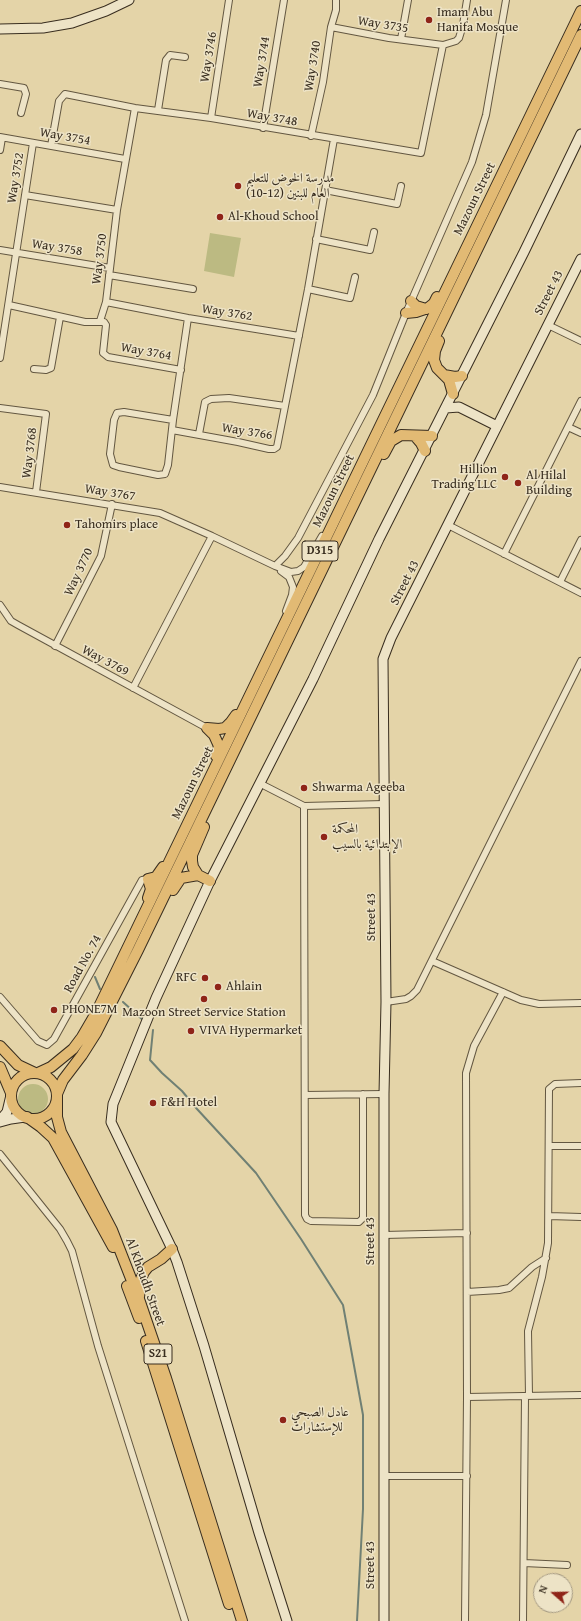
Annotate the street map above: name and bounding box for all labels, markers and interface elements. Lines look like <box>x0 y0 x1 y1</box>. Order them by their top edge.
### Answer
place label: Imam Abu Hanifa Mosque <box>437 5 518 36</box>
street label: Way 3735 <box>357 13 409 37</box>
marker: Imam Abu Hanifa Mosque <box>424 15 434 25</box>
street label: Way 3746 <box>197 31 221 83</box>
street label: Way 3744 <box>250 36 274 88</box>
street label: Way 3740 <box>301 40 325 92</box>
street label: Way 3748 <box>246 106 298 130</box>
street label: Way 3754 <box>39 125 91 149</box>
street label: Way 3752 <box>4 152 28 204</box>
street label: Mazoun Street <box>451 160 499 238</box>
place label: مدرسة الخوض للتعليم العام للبنين (12-10) <box>246 171 334 202</box>
marker: مدرسة الخوض للتعليم العام للبنين (12-10) <box>233 181 243 191</box>
place label: Al-Khoud School <box>228 209 319 225</box>
marker: Al-Khoud School <box>215 212 225 222</box>
street label: Way 3750 <box>89 233 111 285</box>
street label: Way 3758 <box>31 236 83 260</box>
street label: Street 43 <box>531 268 567 318</box>
street label: Way 3762 <box>201 301 253 325</box>
street label: Way 3764 <box>120 340 172 364</box>
street label: Way 3766 <box>221 420 273 444</box>
street label: Way 3768 <box>19 427 41 479</box>
street label: Mazoun Street <box>310 452 358 530</box>
place label: Hillion Trading LLC <box>431 462 497 493</box>
place label: Al Hilal Building <box>526 468 572 499</box>
marker: Hillion Trading LLC <box>500 472 510 482</box>
marker: Al Hilal Building <box>513 478 523 488</box>
street label: Way 3767 <box>84 481 136 505</box>
place label: Tahomirs place <box>75 517 158 533</box>
marker: Tahomirs place <box>62 520 72 530</box>
road number: D315 <box>302 541 338 561</box>
street label: Way 3770 <box>61 546 97 598</box>
street label: Street 43 <box>387 558 423 608</box>
street label: Way 3769 <box>79 642 131 680</box>
street label: Mazoun Street <box>169 744 217 822</box>
place label: Shwarma Ageeba <box>312 780 405 796</box>
marker: Shwarma Ageeba <box>299 783 309 793</box>
place label: المحكمة الإبتدائية بالسيب <box>332 822 402 853</box>
marker: المحكمة الإبتدائية بالسيب <box>319 832 329 842</box>
street label: Street 43 <box>364 893 380 941</box>
street label: Road No. 74 <box>61 932 105 996</box>
place label: RFC <box>176 970 197 986</box>
marker: RFC <box>200 973 210 983</box>
place label: Ahlain <box>226 979 262 995</box>
marker: Ahlain <box>213 982 223 992</box>
marker: Mazoon Street Service Station <box>199 994 209 1004</box>
place label: PHONE7M <box>62 1002 118 1018</box>
marker: PHONE7M <box>49 1005 59 1015</box>
place label: Mazoon Street Service Station <box>122 1005 286 1021</box>
place label: VIVA Hypermarket <box>199 1023 302 1039</box>
marker: VIVA Hypermarket <box>186 1026 196 1036</box>
place label: F&H Hotel <box>161 1095 217 1111</box>
marker: F&H Hotel <box>148 1098 158 1108</box>
street label: Street 43 <box>363 1217 379 1265</box>
street label: Al Khoudh Street <box>122 1236 168 1328</box>
road number: S21 <box>144 1344 172 1364</box>
place label: عادل الصبحي للإستشارات <box>291 1405 349 1436</box>
marker: عادل الصبحي للإستشارات <box>278 1415 288 1425</box>
street label: Street 43 <box>363 1541 379 1589</box>
north arrow <box>533 1573 573 1613</box>
text: N <box>534 1583 551 1595</box>

